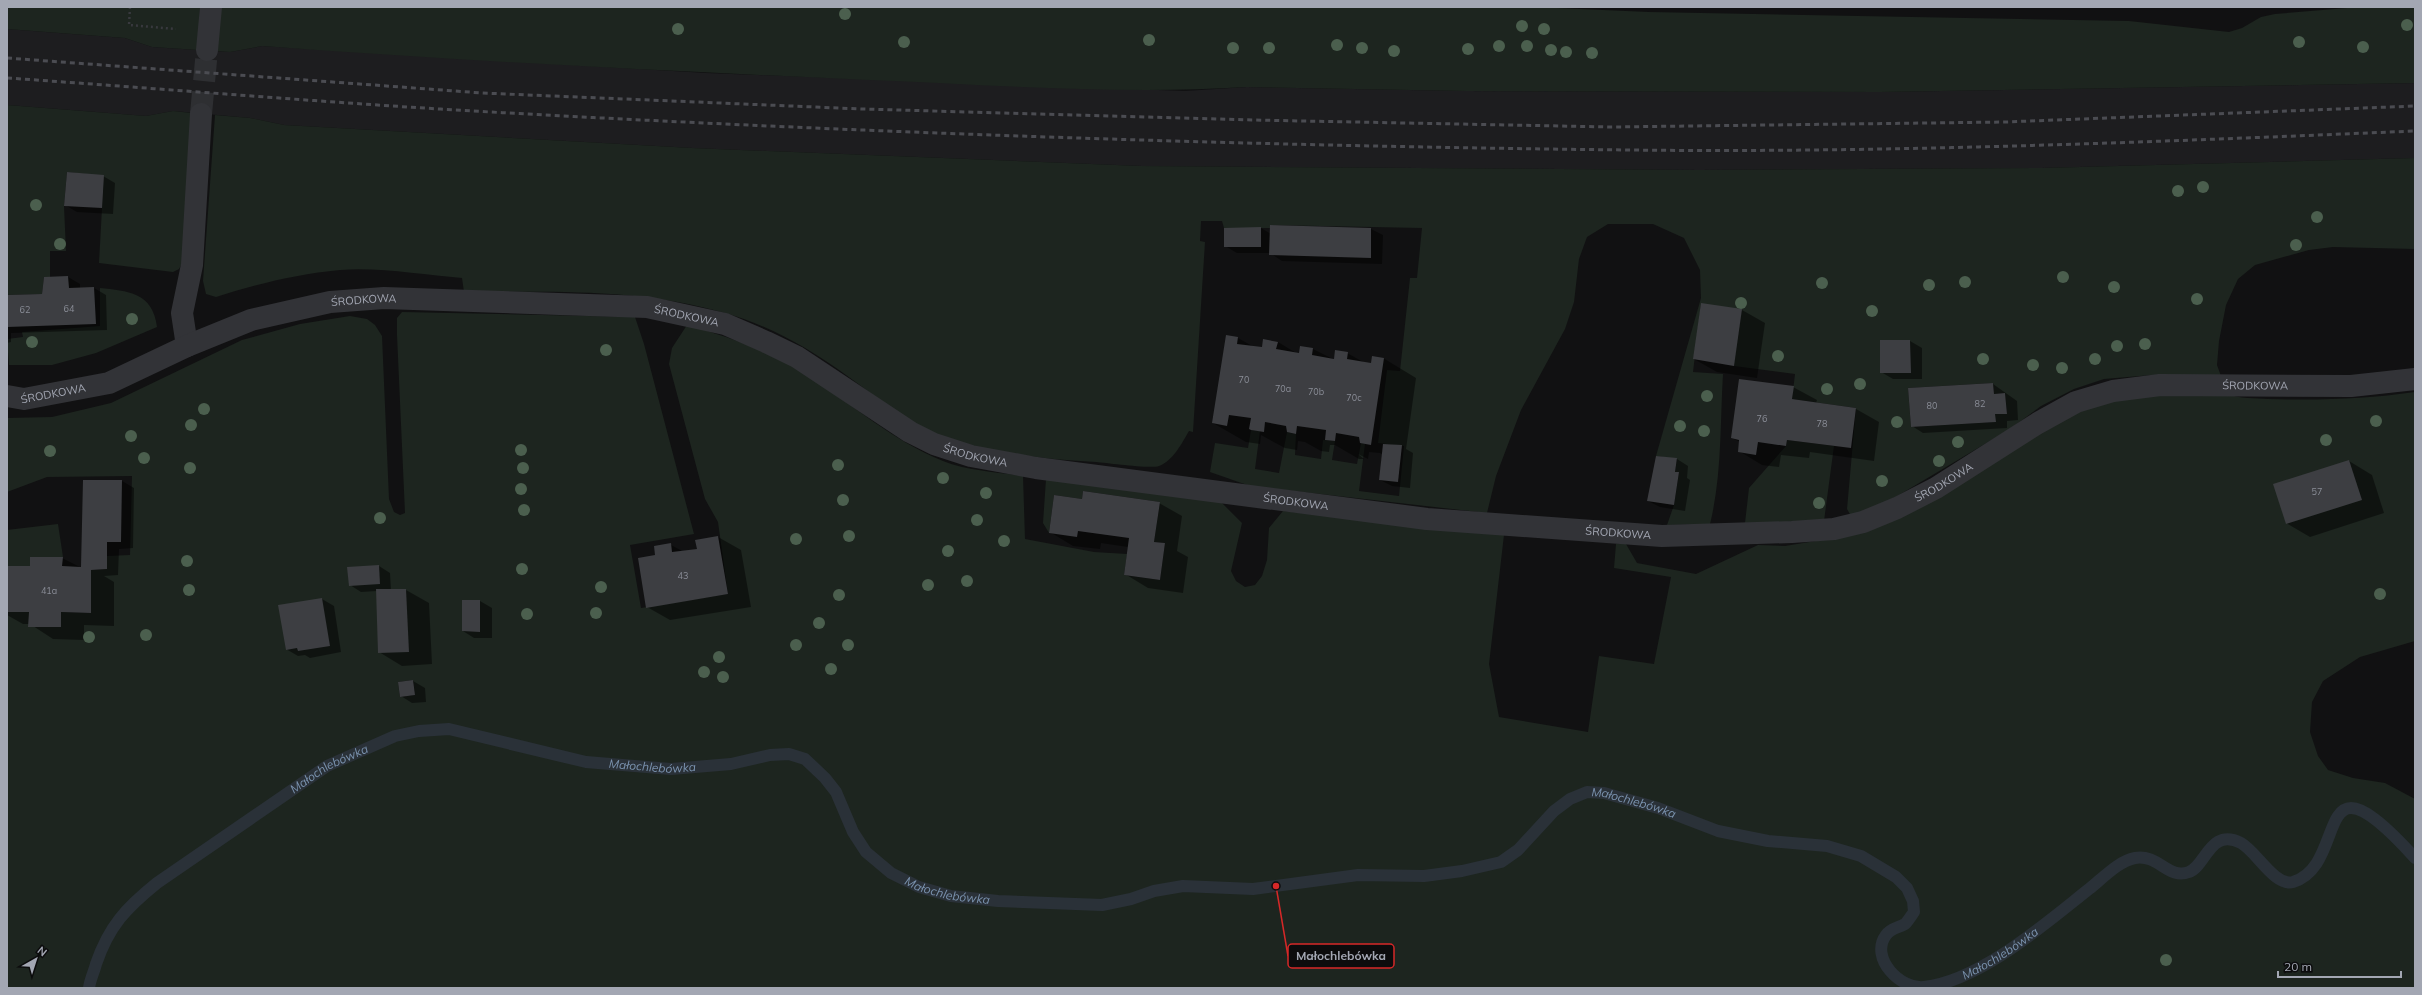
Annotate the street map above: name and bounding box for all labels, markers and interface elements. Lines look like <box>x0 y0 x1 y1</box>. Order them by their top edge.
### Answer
street label: ŚRODKOWA <box>330 291 397 309</box>
street label: ŚRODKOWA <box>653 302 720 329</box>
house number: 64 <box>64 303 75 314</box>
house number: 62 <box>20 304 30 315</box>
house number: 70 <box>1239 374 1249 385</box>
street label: ŚRODKOWA <box>2222 378 2288 393</box>
street label: ŚRODKOWA <box>20 381 87 406</box>
house number: 70a <box>1275 383 1291 394</box>
house number: 70b <box>1308 386 1324 397</box>
house number: 70c <box>1346 392 1362 403</box>
house number: 82 <box>1975 398 1985 409</box>
house number: 80 <box>1927 400 1937 411</box>
house number: 76 <box>1757 413 1767 424</box>
house number: 78 <box>1817 418 1827 429</box>
street label: ŚRODKOWA <box>941 440 1009 470</box>
street label: ŚRODKOWA <box>1912 459 1976 505</box>
house number: 57 <box>2312 486 2322 497</box>
street label: ŚRODKOWA <box>1262 491 1329 513</box>
street label: ŚRODKOWA <box>1585 523 1652 542</box>
house number: 43 <box>678 570 688 581</box>
house number: 41a <box>41 585 57 596</box>
water label: Małochlebówka <box>287 741 370 796</box>
water label: Małochlebówka <box>608 756 697 776</box>
water label: Małochlebówka <box>1591 784 1678 821</box>
water label: Małochlebówka <box>902 873 991 907</box>
water label: Małochlebówka <box>1959 924 2041 982</box>
north arrow <box>16 939 56 979</box>
text: N <box>35 943 50 959</box>
callout: Małochlebówka <box>1288 944 1394 968</box>
text: Małochlebówka <box>1296 948 1386 963</box>
scale bar <box>2278 953 2401 979</box>
text: 20 m <box>2284 959 2312 974</box>

